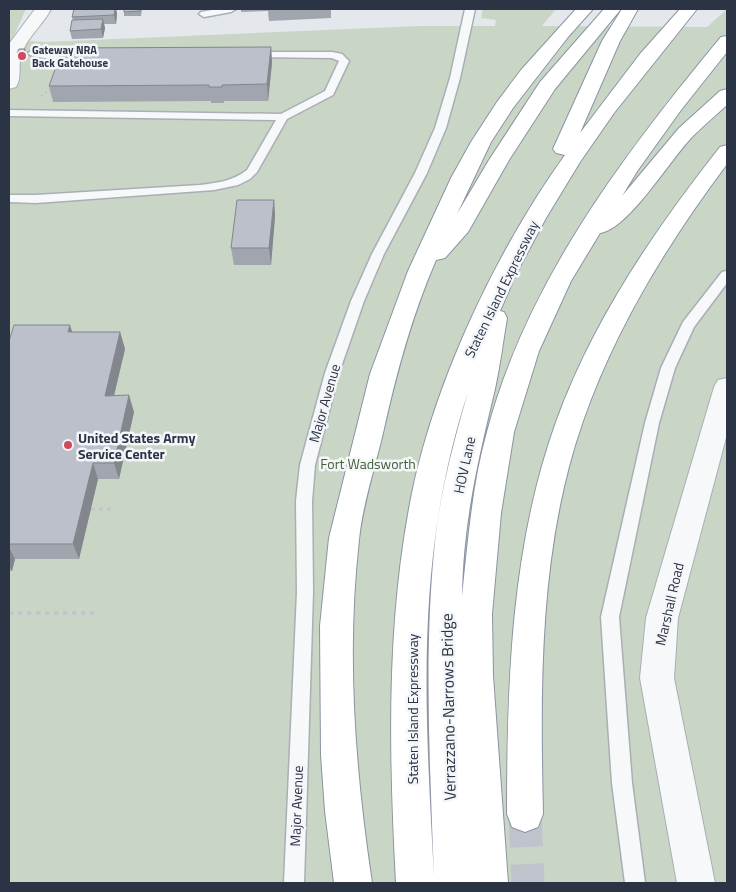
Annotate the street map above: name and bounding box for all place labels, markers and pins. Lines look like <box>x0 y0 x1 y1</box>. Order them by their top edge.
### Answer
place label: Gateway NRA Back Gatehouse <box>32 42 108 71</box>
marker: Gateway NRA Back Gatehouse <box>16 50 28 62</box>
place label: United States Army Service Center <box>78 427 195 464</box>
marker: United States Army Service Center <box>62 439 74 451</box>

